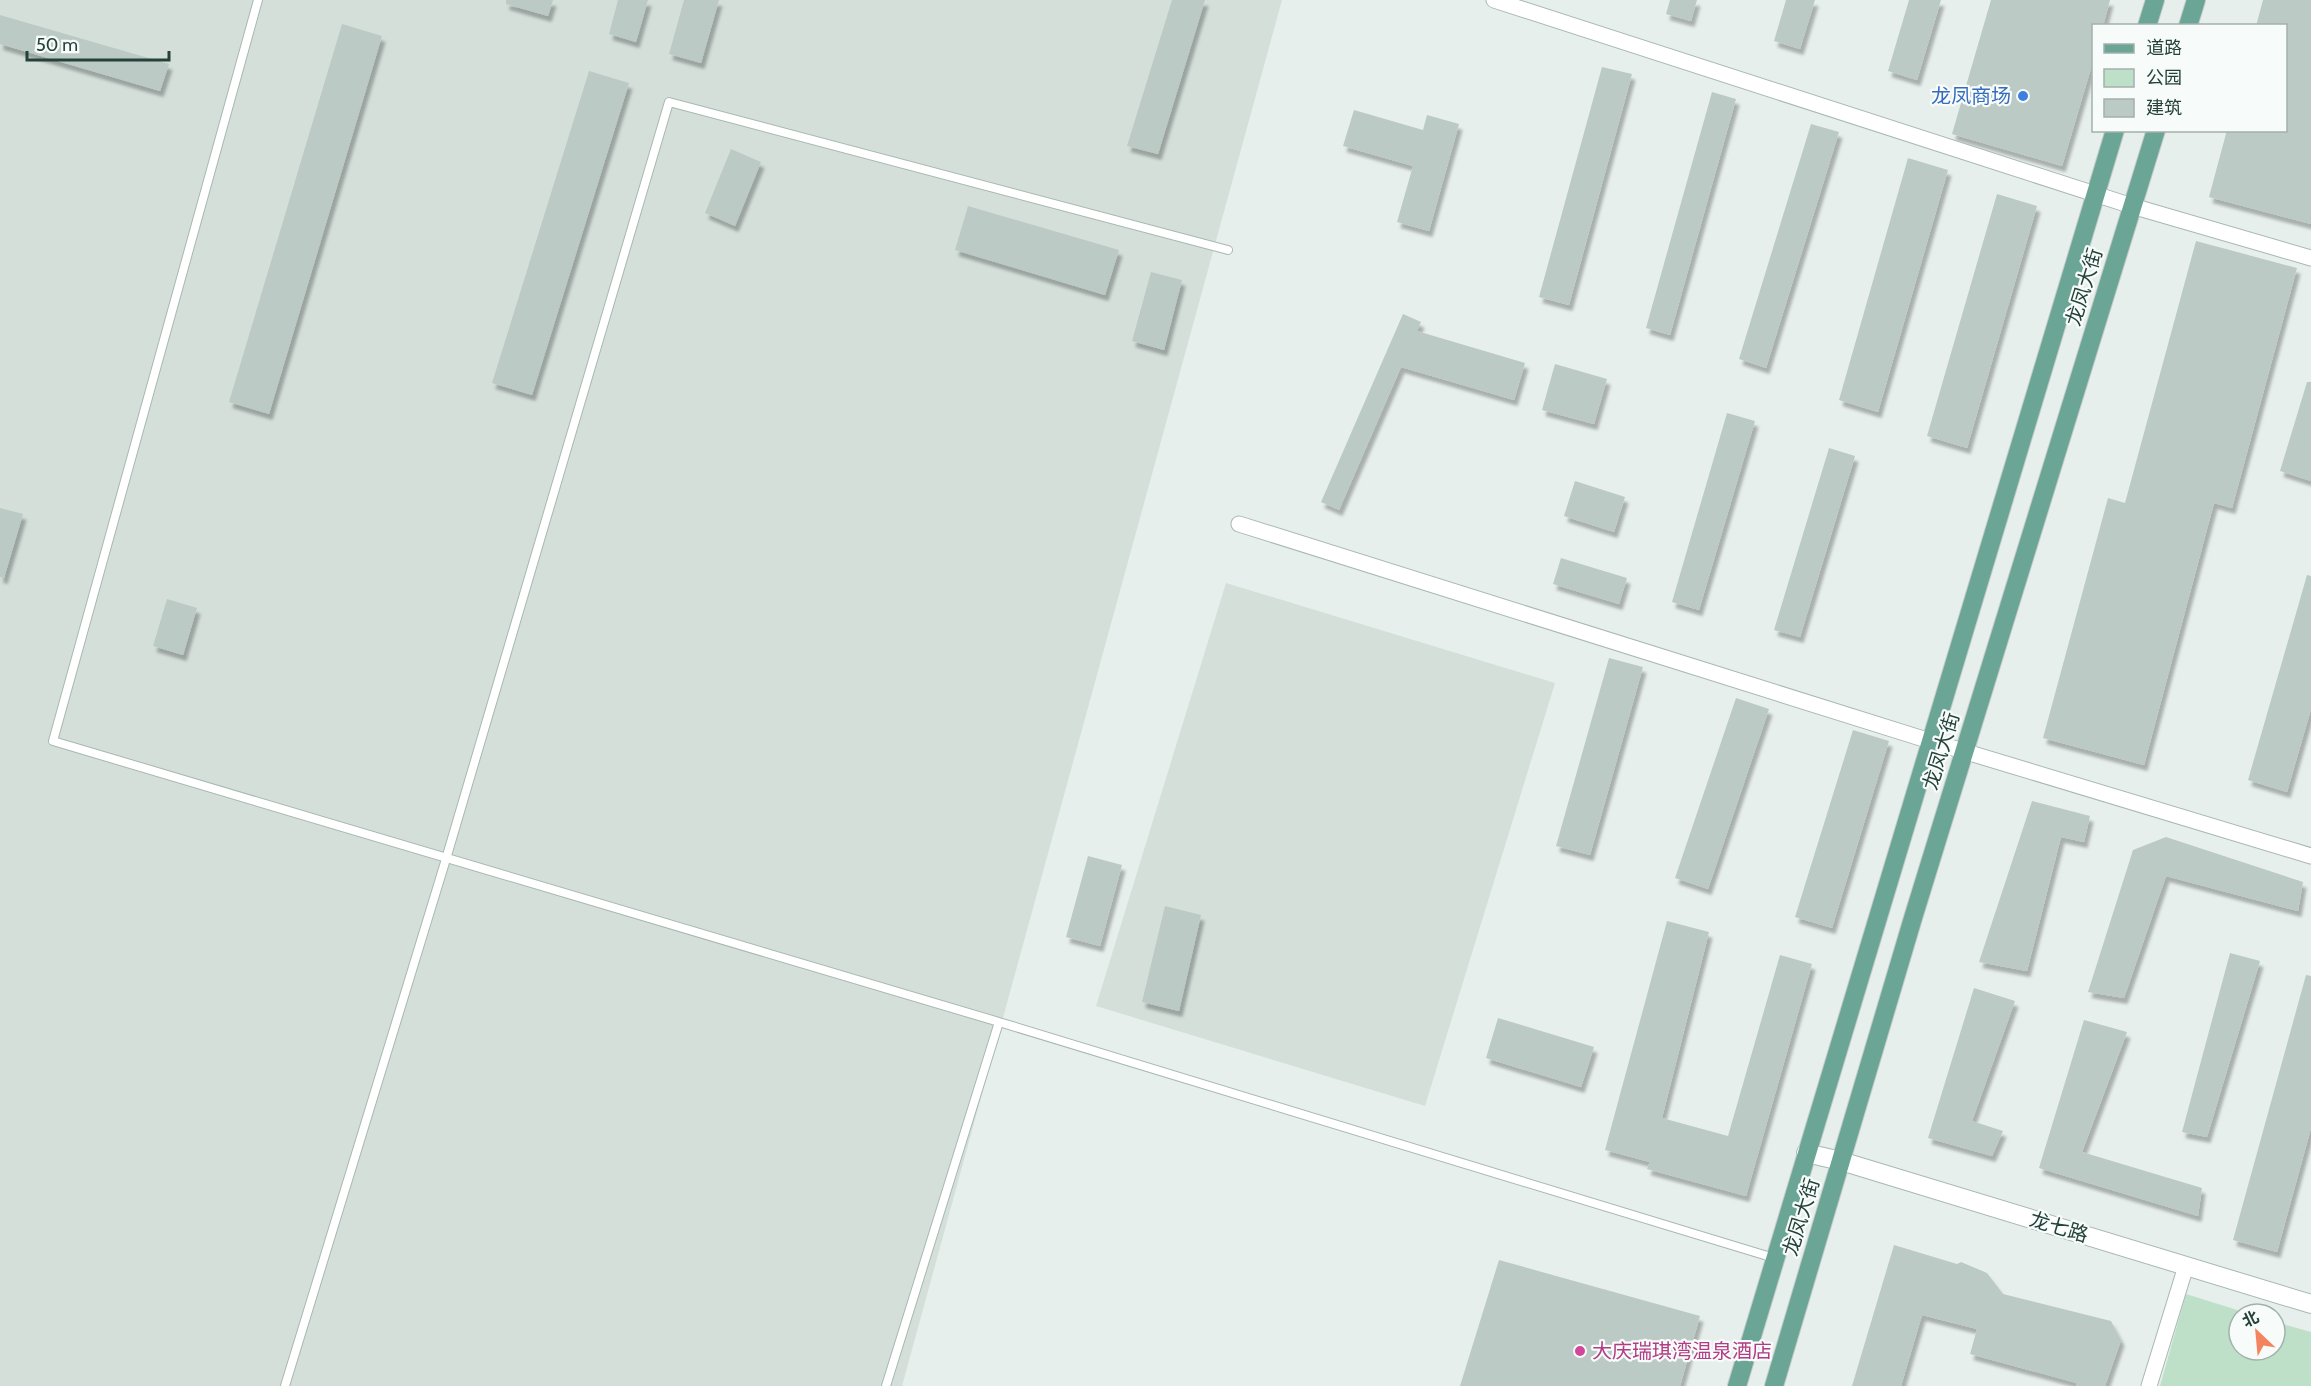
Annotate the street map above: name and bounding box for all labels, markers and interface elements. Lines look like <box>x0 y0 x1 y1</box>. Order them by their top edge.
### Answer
scale bar <box>27 24 170 62</box>
legend <box>2092 24 2287 132</box>
text: 50 m <box>36 34 78 56</box>
text: 道路 <box>2146 37 2182 59</box>
text: 公园 <box>2146 67 2182 89</box>
place label: 龙凤商场 <box>1931 84 2011 108</box>
marker: 龙凤商场 <box>2016 89 2030 103</box>
text: 建筑 <box>2146 97 2182 119</box>
street label: 龙凤大街 <box>2061 245 2107 329</box>
street label: 龙凤大街 <box>1918 709 1964 793</box>
street label: 龙凤大街 <box>1778 1175 1824 1259</box>
street label: 龙七路 <box>2027 1207 2091 1247</box>
north arrow <box>2227 1302 2287 1362</box>
text: 北 <box>2239 1307 2262 1331</box>
place label: 大庆瑞琪湾温泉酒店 <box>1592 1339 1772 1363</box>
marker: 大庆瑞琪湾温泉酒店 <box>1573 1344 1587 1358</box>

